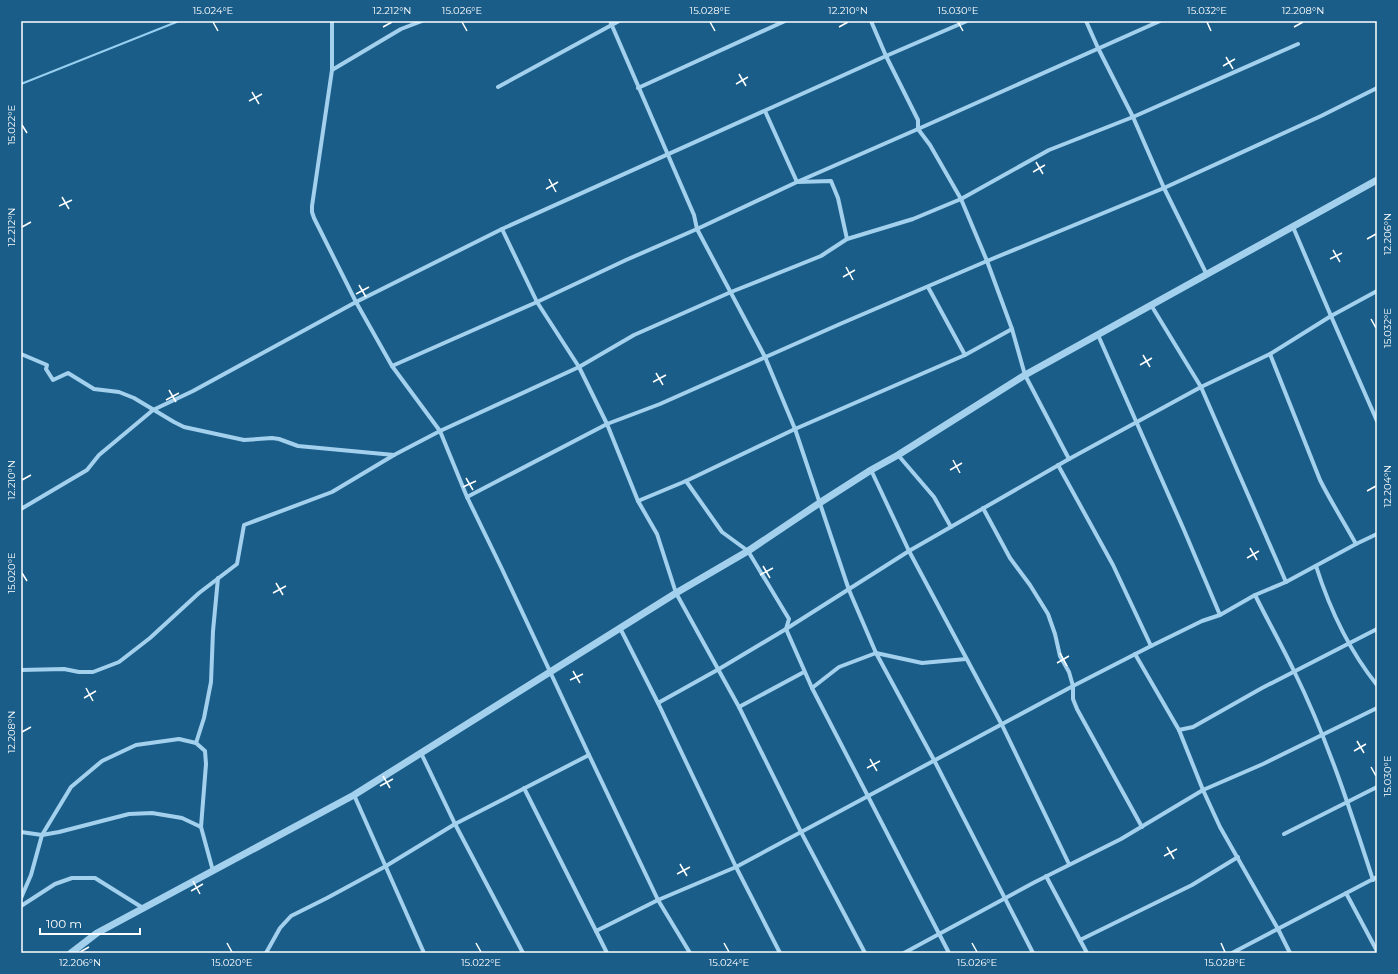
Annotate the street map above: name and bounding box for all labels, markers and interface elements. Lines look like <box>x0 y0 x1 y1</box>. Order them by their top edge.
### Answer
text: 15.024°E <box>193 4 234 17</box>
text: 12.212°N <box>373 4 411 17</box>
text: 15.026°E <box>442 4 482 17</box>
text: 15.028°E <box>690 4 731 17</box>
text: 12.210°N <box>828 4 868 17</box>
text: 15.030°E <box>938 4 979 17</box>
text: 15.032°E <box>1187 4 1227 17</box>
text: 12.208°N <box>1282 4 1324 17</box>
text: 15.022°E <box>5 105 18 145</box>
text: 12.212°N <box>5 208 18 246</box>
text: 12.206°N <box>1381 213 1394 255</box>
text: 15.032°E <box>1381 308 1394 348</box>
text: 12.210°N <box>5 460 18 500</box>
text: 12.204°N <box>1381 465 1394 507</box>
text: 15.020°E <box>5 552 18 594</box>
text: 12.208°N <box>5 711 18 753</box>
text: 15.030°E <box>1381 755 1394 796</box>
scale bar <box>40 910 140 936</box>
text: 100 m <box>46 916 82 931</box>
text: 12.206°N <box>59 956 101 969</box>
text: 15.020°E <box>211 956 253 969</box>
text: 15.022°E <box>461 956 501 969</box>
text: 15.024°E <box>709 956 750 969</box>
text: 15.026°E <box>957 956 997 969</box>
text: 15.028°E <box>1205 956 1246 969</box>

